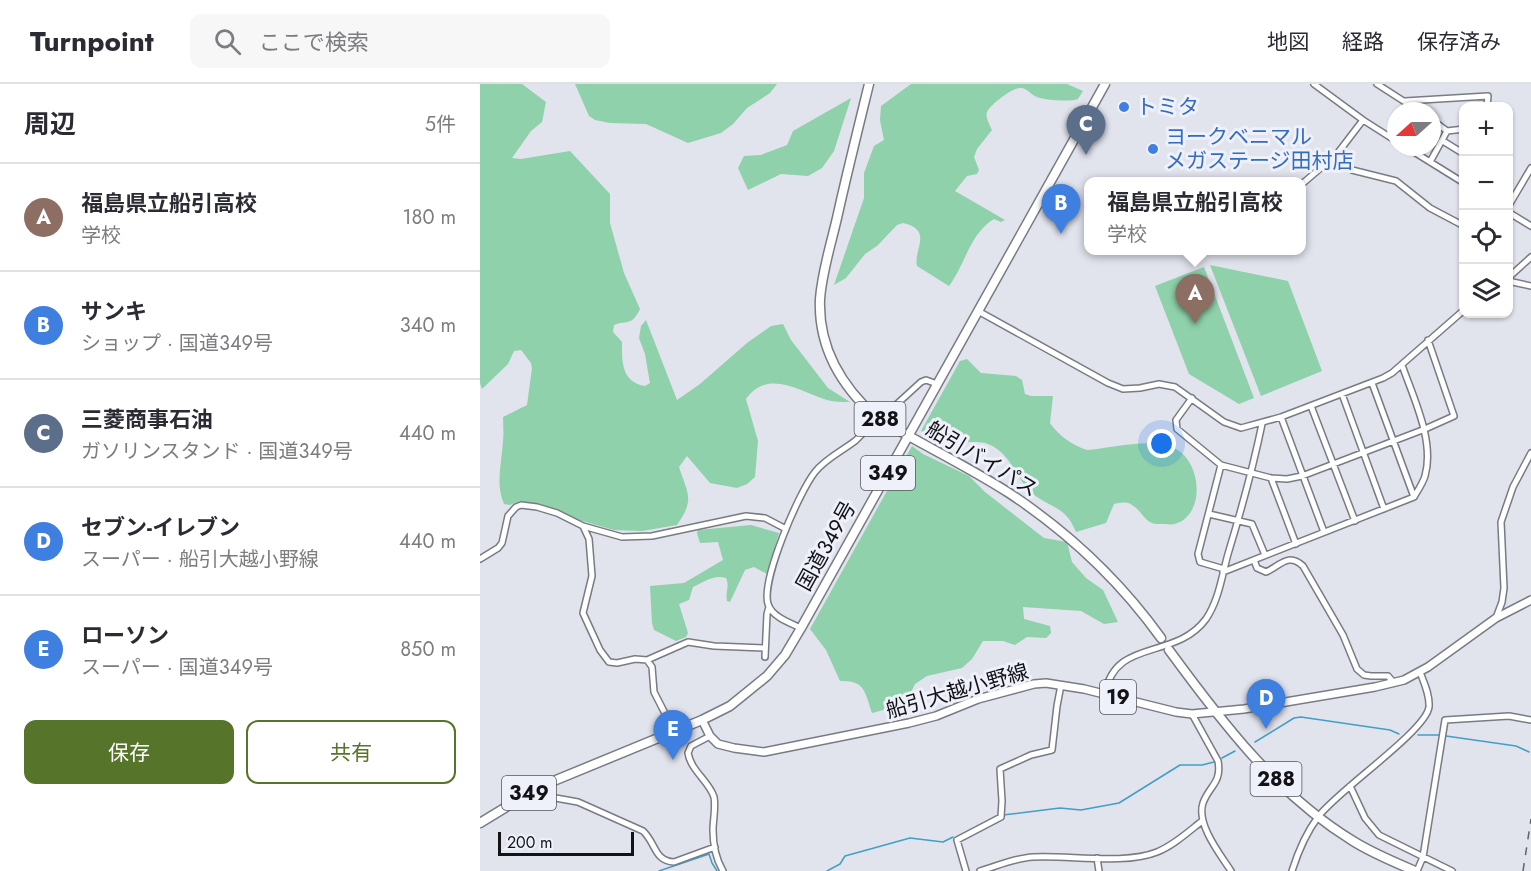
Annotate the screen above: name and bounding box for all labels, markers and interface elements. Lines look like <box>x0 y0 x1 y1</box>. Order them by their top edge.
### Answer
search box <box>190 14 610 68</box>
text: Turnpoint <box>30 21 154 62</box>
icon: search <box>211 25 244 58</box>
text: ここで検索 <box>259 26 369 58</box>
text: 地図 <box>1267 27 1309 57</box>
text: 経路 <box>1342 27 1384 57</box>
text: 保存済み <box>1417 27 1501 57</box>
place label: トミタ <box>1136 92 1199 122</box>
marker: トミタ <box>1117 100 1131 114</box>
north arrow <box>1387 102 1441 156</box>
map controls <box>1459 102 1513 318</box>
button: + <box>1459 102 1513 156</box>
text: 周辺 <box>24 105 76 143</box>
pin: C <box>1066 106 1106 155</box>
text: 5件 <box>425 110 456 139</box>
place label: ヨークベニマル メガステージ田村店 <box>1165 122 1354 176</box>
marker: ヨークベニマル メガステージ田村店 <box>1146 142 1160 156</box>
button: − <box>1459 156 1513 210</box>
popup <box>1084 177 1306 255</box>
pin: B <box>1042 184 1080 234</box>
text: 福島県立船引高校 <box>1107 186 1283 218</box>
text: 福島県立船引高校 <box>81 187 257 219</box>
text: A <box>36 203 51 232</box>
text: 180 m <box>402 203 456 232</box>
button: locate <box>1459 210 1513 264</box>
text: 学校 <box>1107 220 1147 249</box>
text: 学校 <box>81 221 121 250</box>
button: layers <box>1459 264 1513 318</box>
pin: A <box>1176 274 1214 324</box>
text: サンキ <box>81 295 147 327</box>
text: B <box>37 311 50 340</box>
text: 340 m <box>400 311 456 340</box>
text: ショップ · 国道349号 <box>81 329 273 358</box>
road number: 288 <box>854 402 906 436</box>
text: 三菱商事石油 <box>81 403 213 435</box>
street label: 船引バイパス <box>920 414 1044 504</box>
text: C <box>36 419 51 448</box>
text: 440 m <box>399 419 456 448</box>
your location <box>1147 429 1176 458</box>
text: ガソリンスタンド · 国道349号 <box>81 437 353 466</box>
road number: 349 <box>861 456 915 490</box>
street label: 国道349号 <box>789 496 863 596</box>
text: セブン-イレブン <box>81 511 240 543</box>
text: D <box>36 527 51 556</box>
text: 440 m <box>399 527 456 556</box>
text: スーパー · 船引大越小野線 <box>81 545 319 574</box>
text: ローソン <box>81 619 169 651</box>
text: E <box>37 635 50 664</box>
text: 850 m <box>400 635 456 664</box>
text: スーパー · 国道349号 <box>81 653 273 682</box>
street label: 船引大越小野線 <box>882 656 1032 726</box>
road number: 19 <box>1100 680 1136 714</box>
pin: D <box>1246 680 1286 729</box>
pin: E <box>654 710 692 760</box>
button: 保存 <box>24 720 234 784</box>
button: 共有 <box>246 720 456 784</box>
road number: 288 <box>1250 762 1302 796</box>
road number: 349 <box>502 776 556 810</box>
scale bar <box>498 829 634 856</box>
text: 200 m <box>507 831 553 854</box>

